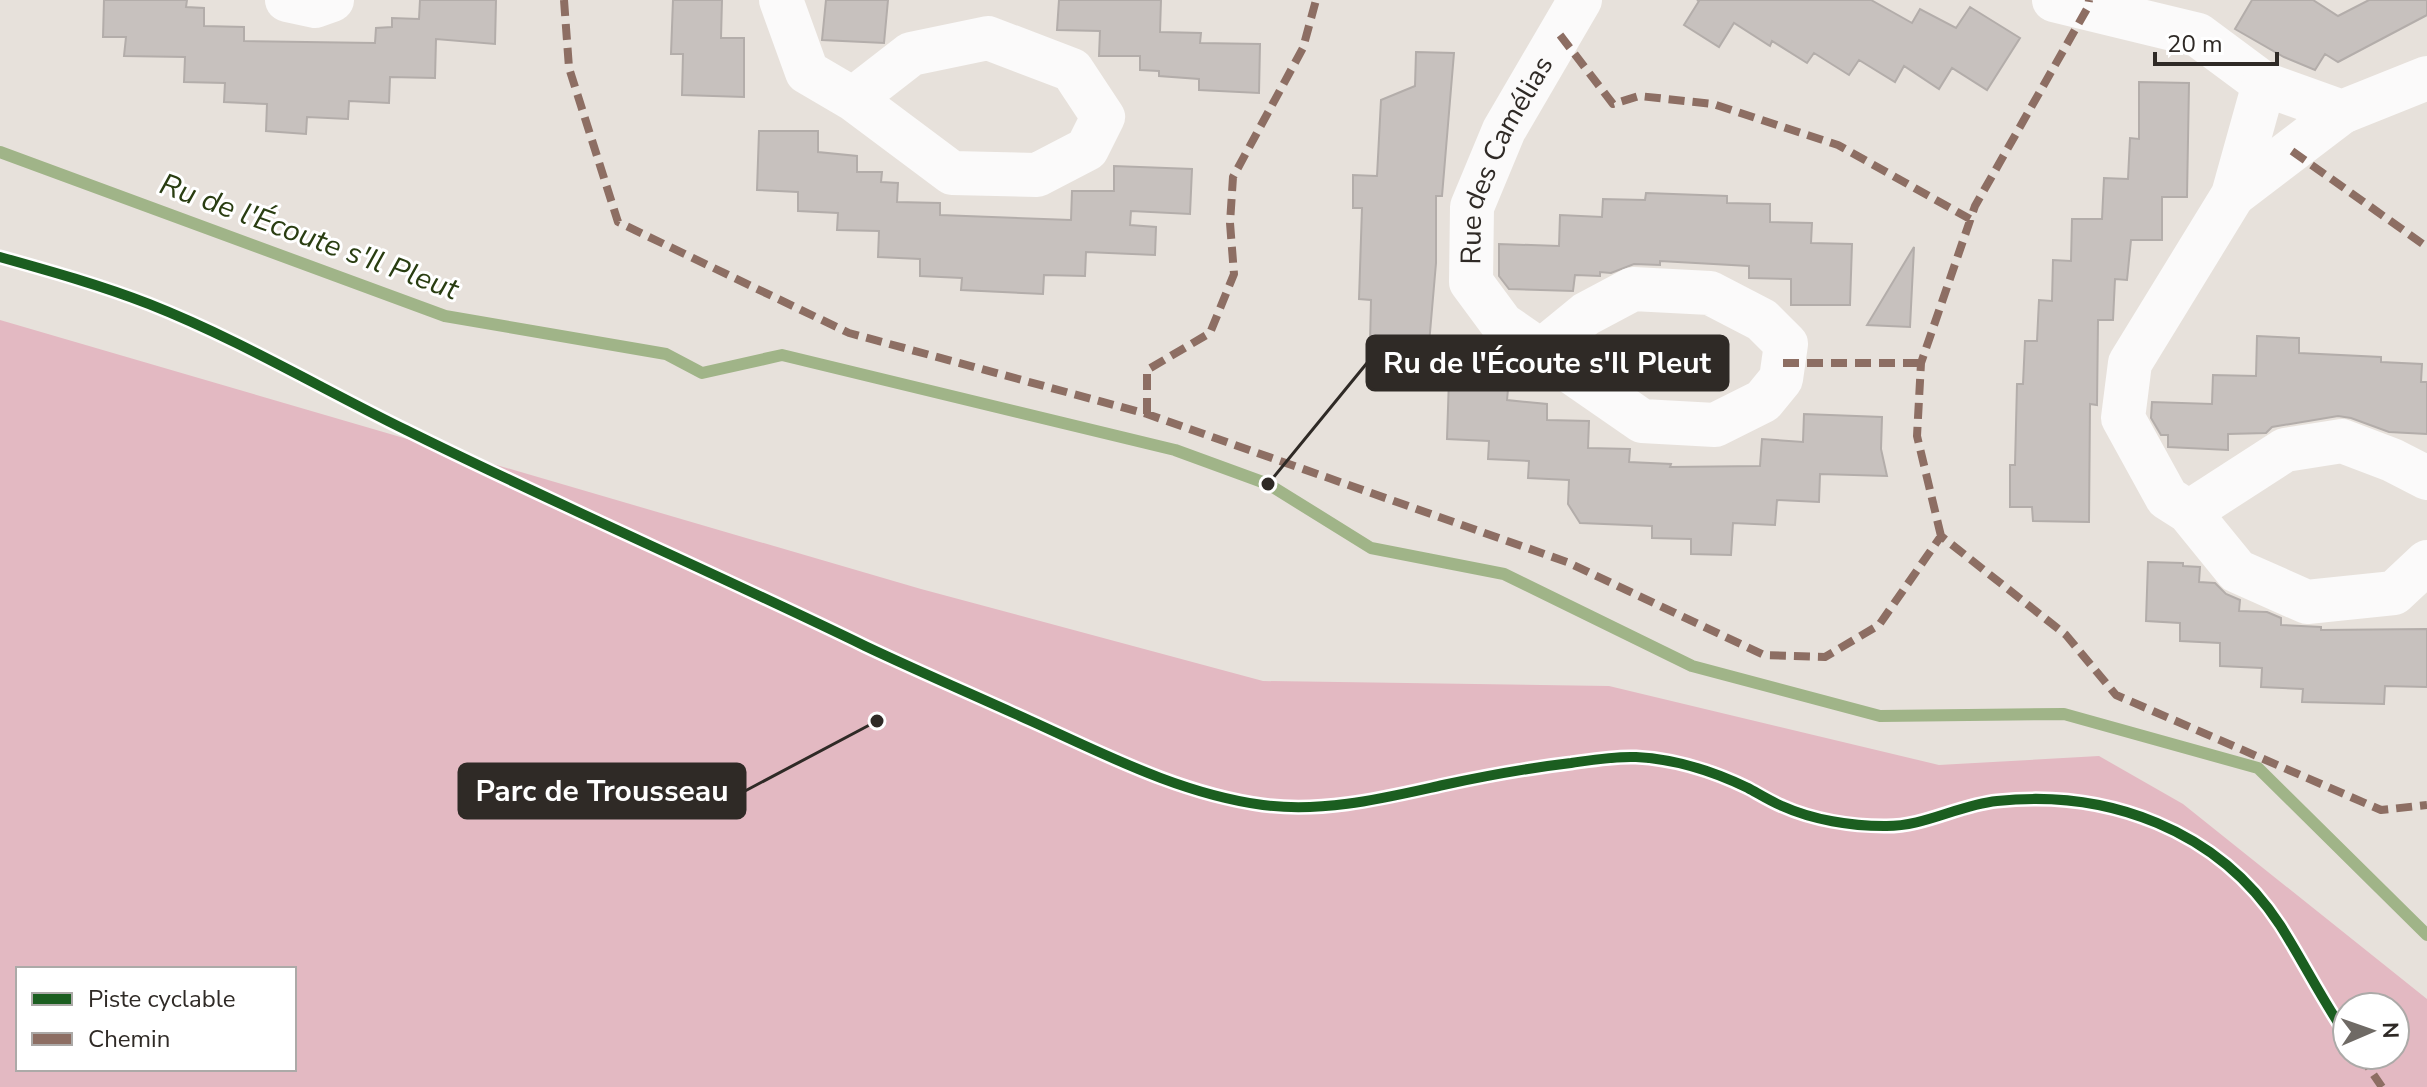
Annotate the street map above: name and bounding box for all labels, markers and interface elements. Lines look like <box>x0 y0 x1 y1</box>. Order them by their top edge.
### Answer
scale bar <box>2155 16 2277 66</box>
text: 20 m <box>2167 28 2223 60</box>
street label: Rue des Camélias <box>1452 49 1562 265</box>
water label: Ru de l'Écoute s'Il Pleut <box>154 164 465 311</box>
callout: Ru de l'Écoute s'Il Pleut <box>1367 336 1728 390</box>
text: Ru de l'Écoute s'Il Pleut <box>1383 343 1712 384</box>
callout: Parc de Trousseau <box>459 764 745 818</box>
text: Parc de Trousseau <box>475 771 729 812</box>
legend <box>16 967 296 1071</box>
text: Piste cyclable <box>88 983 235 1015</box>
north arrow <box>2331 991 2411 1071</box>
text: N <box>2375 1022 2405 1039</box>
text: Chemin <box>88 1023 170 1055</box>

